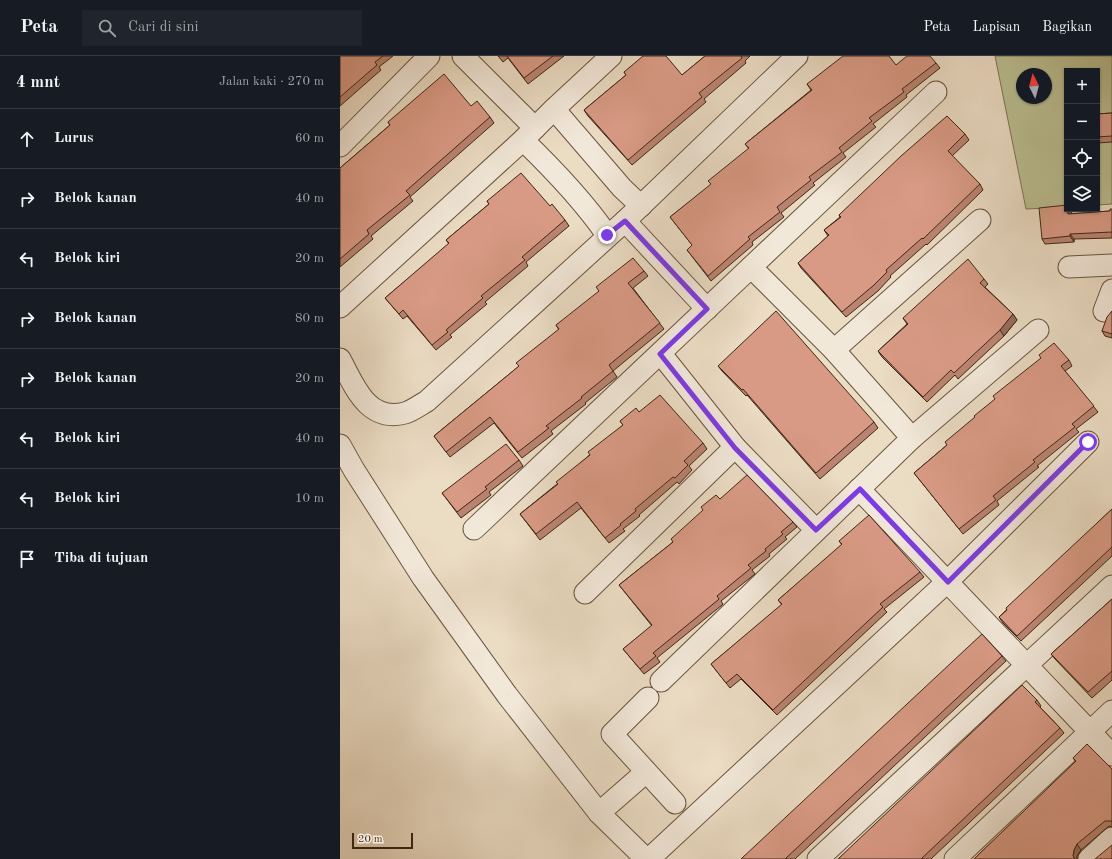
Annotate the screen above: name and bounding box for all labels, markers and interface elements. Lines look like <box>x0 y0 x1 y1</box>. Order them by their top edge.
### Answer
search box <box>82 10 362 46</box>
icon: search <box>96 17 118 39</box>
text: Peta <box>20 18 58 37</box>
text: Cari di sini <box>128 20 199 35</box>
text: Peta <box>923 20 950 34</box>
text: Lapisan <box>972 20 1020 34</box>
text: Bagikan <box>1042 20 1092 34</box>
north arrow <box>1016 68 1052 104</box>
map controls <box>1064 68 1100 212</box>
button: + <box>1064 68 1100 104</box>
text: 4 mnt <box>16 74 60 91</box>
text: Jalan kaki · 270 m <box>219 75 324 88</box>
button: − <box>1064 104 1100 140</box>
icon: ahead <box>16 128 38 150</box>
text: Lurus <box>54 131 94 146</box>
text: 60 m <box>295 132 324 145</box>
button: locate <box>1064 140 1100 176</box>
button: layers <box>1064 176 1100 212</box>
icon: right <box>16 188 38 210</box>
text: Belok kanan <box>54 191 137 206</box>
text: 40 m <box>295 192 324 205</box>
route end <box>598 226 616 244</box>
icon: left <box>16 248 38 270</box>
text: Belok kiri <box>54 251 120 266</box>
text: 20 m <box>295 252 324 265</box>
icon: right <box>16 308 38 330</box>
text: Belok kanan <box>54 311 137 326</box>
text: 80 m <box>295 312 324 325</box>
icon: right <box>16 368 38 390</box>
text: Belok kanan <box>54 371 137 386</box>
text: 20 m <box>295 372 324 385</box>
icon: left <box>16 428 38 450</box>
text: Belok kiri <box>54 431 120 446</box>
text: 40 m <box>295 432 324 445</box>
route start <box>1079 433 1097 451</box>
icon: left <box>16 488 38 510</box>
text: Belok kiri <box>54 491 120 506</box>
text: 10 m <box>295 492 324 505</box>
icon: arrive <box>16 548 38 570</box>
text: Tiba di tujuan <box>54 551 148 566</box>
scale bar <box>352 831 413 850</box>
text: 20 m <box>358 834 383 845</box>

